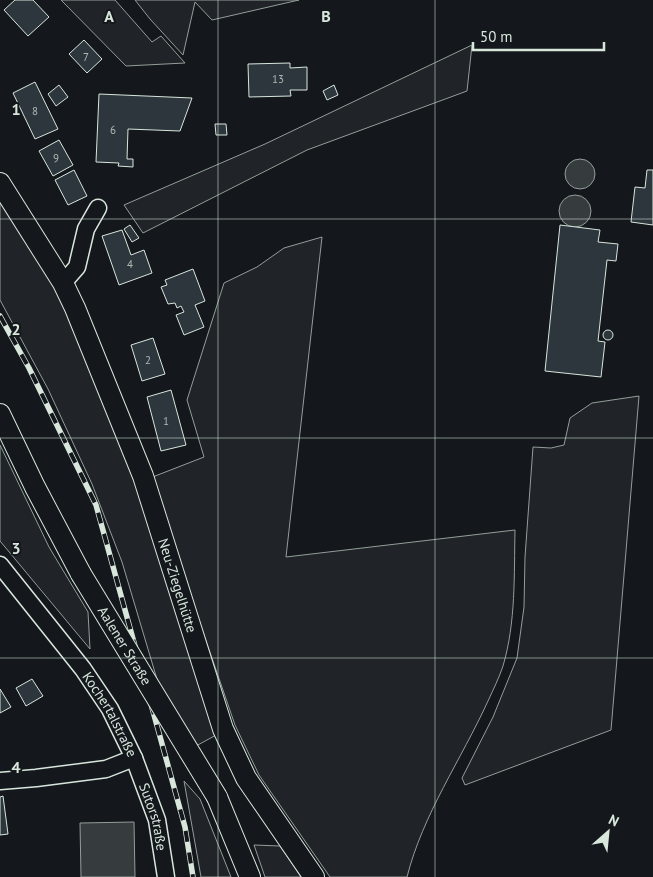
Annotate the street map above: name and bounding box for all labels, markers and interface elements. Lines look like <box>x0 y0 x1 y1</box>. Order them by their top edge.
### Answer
text: A <box>104 6 114 26</box>
text: B <box>321 6 331 26</box>
scale bar <box>473 20 604 52</box>
text: 50 m <box>480 27 513 46</box>
house number: 7 <box>83 50 89 64</box>
house number: 13 <box>272 72 284 86</box>
text: 1 <box>11 99 21 119</box>
house number: 8 <box>32 104 38 118</box>
house number: 6 <box>110 123 116 137</box>
house number: 9 <box>53 151 59 165</box>
house number: 4 <box>127 257 133 271</box>
text: 2 <box>11 319 21 339</box>
house number: 2 <box>145 353 151 367</box>
house number: 1 <box>163 414 169 428</box>
street label: Neu-Ziegelhütte <box>154 536 201 635</box>
text: 3 <box>11 538 21 558</box>
street label: Aalener Straße <box>94 603 156 688</box>
street label: Kochertalstraße <box>79 668 141 760</box>
text: 4 <box>11 757 21 777</box>
street label: Sutorstraße <box>135 780 171 852</box>
north arrow <box>583 807 633 857</box>
text: N <box>606 810 622 831</box>

